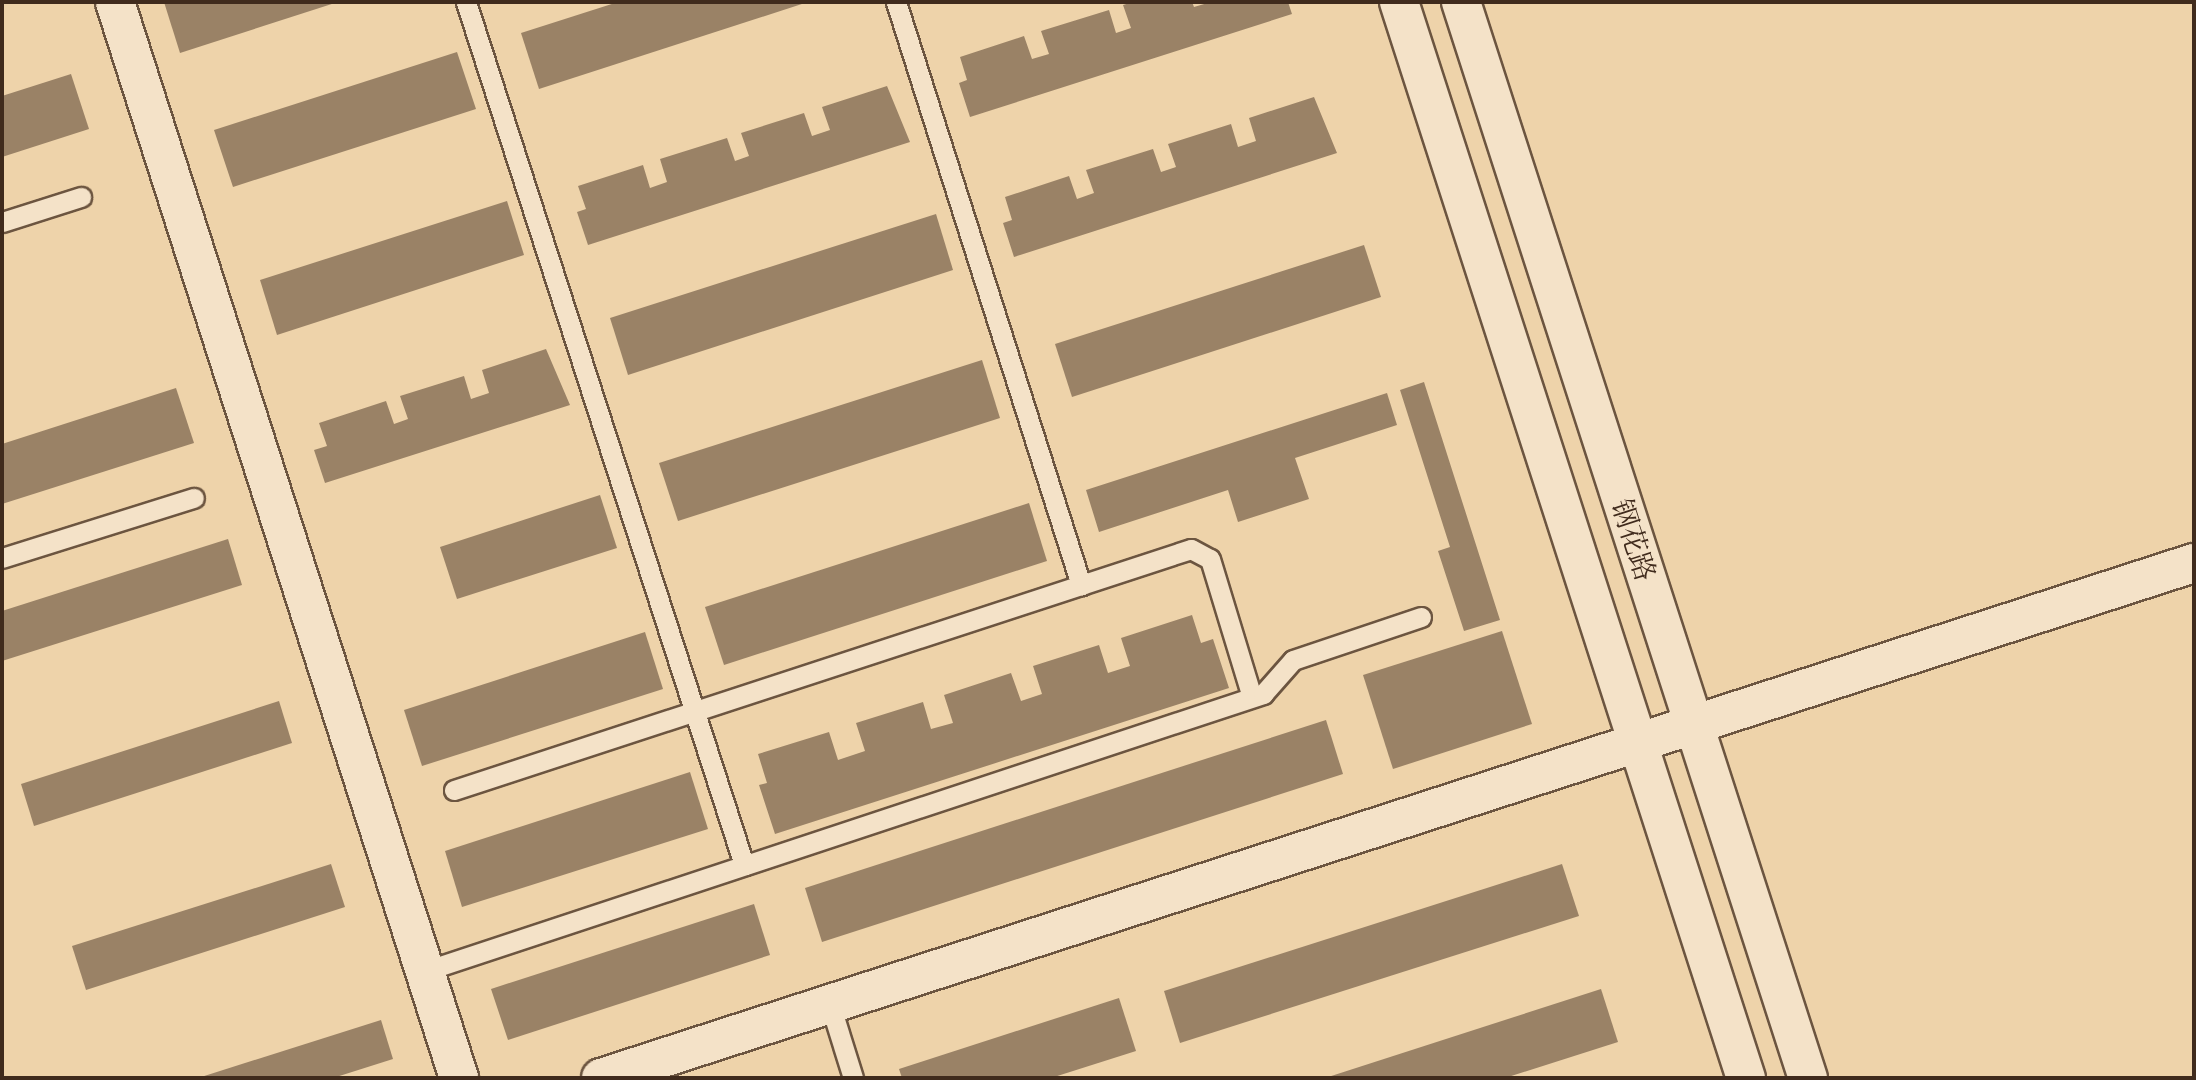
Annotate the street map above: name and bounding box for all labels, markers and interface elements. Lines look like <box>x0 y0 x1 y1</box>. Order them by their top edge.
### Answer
street label: 钢花路 <box>1605 495 1663 585</box>

